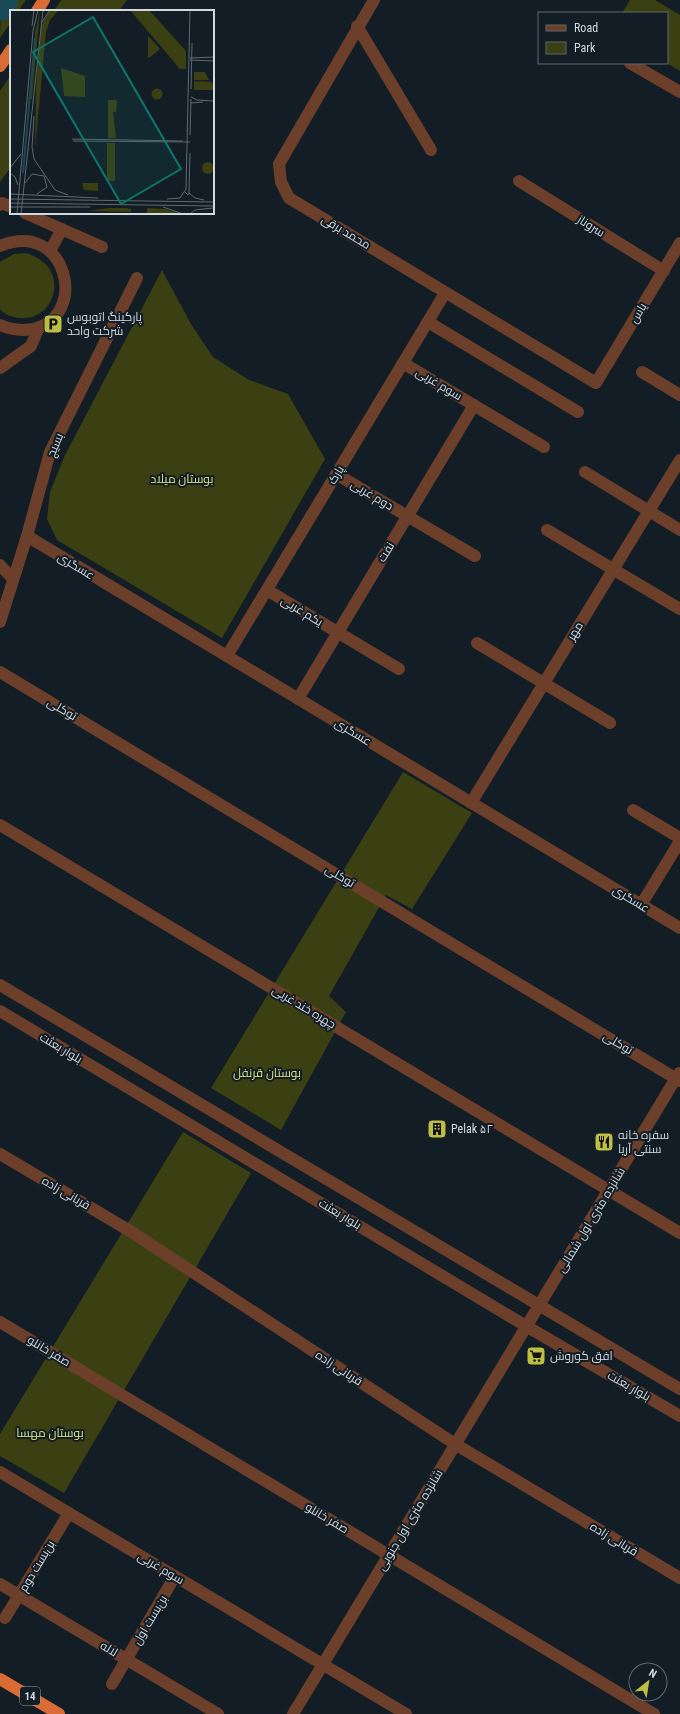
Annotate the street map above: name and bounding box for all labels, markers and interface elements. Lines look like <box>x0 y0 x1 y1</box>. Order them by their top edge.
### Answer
inset map <box>10 10 214 214</box>
legend <box>538 12 668 64</box>
text: Road <box>574 21 598 35</box>
text: Park <box>574 41 596 55</box>
street label: محمد برقی <box>319 212 373 252</box>
street label: سروناز <box>574 212 607 240</box>
street label: یاس <box>627 300 650 326</box>
place label: پارکینگ اتوبوس شرکت واحد <box>67 310 143 338</box>
parking icon: پارکینگ اتوبوس شرکت واحد <box>42 313 64 335</box>
street label: سوم غربی <box>413 365 465 404</box>
street label: بسیج <box>44 431 67 459</box>
street label: پارک <box>325 462 349 488</box>
park label: بوستان میلاد <box>151 472 213 486</box>
street label: دوم غربی <box>348 477 396 514</box>
street label: نفت <box>375 540 397 564</box>
street label: عسگری <box>55 550 97 582</box>
street label: یکم غربی <box>278 593 326 630</box>
street label: مهر <box>564 619 586 644</box>
street label: توکلی <box>45 695 80 724</box>
street label: عسگری <box>332 716 374 748</box>
street label: توکلی <box>323 862 358 891</box>
street label: عسگری <box>610 883 652 915</box>
street label: چهره خند غربی <box>269 983 338 1033</box>
street label: توکلی <box>601 1029 636 1058</box>
street label: بلوار بعثت <box>37 1030 85 1066</box>
park label: بوستان قرنفل <box>233 1066 301 1080</box>
building icon: Pelak ۵۲ <box>426 1118 448 1140</box>
place label: Pelak ۵۲ <box>451 1122 493 1136</box>
place label: سفره خانه سنتی آریا <box>618 1128 669 1156</box>
restaurant icon: سفره خانه سنتی آریا <box>593 1131 615 1153</box>
street label: شانزده متری اول شمالی <box>554 1165 628 1275</box>
street label: قربانی زاده <box>39 1174 93 1212</box>
street label: بلوار بعثت <box>316 1196 364 1232</box>
street label: صفر خانلو <box>25 1333 73 1369</box>
supermarket icon: افق کوروش <box>525 1345 547 1367</box>
street label: قربانی زاده <box>313 1348 365 1388</box>
place label: افق کوروش <box>550 1349 613 1363</box>
street label: بلوار بعثت <box>605 1368 653 1404</box>
park label: بوستان مهسا <box>16 1426 84 1440</box>
street label: شانزده متری اول جنوبی <box>374 1467 446 1573</box>
street label: صفر خانلو <box>303 1500 351 1536</box>
street label: قربانی زاده <box>588 1519 640 1559</box>
street label: بن‌بست دوم <box>16 1538 59 1595</box>
street label: سوم غربی <box>135 1549 187 1588</box>
street label: بن‌بست اول <box>130 1593 170 1647</box>
street label: لاله <box>98 1638 120 1660</box>
north arrow <box>628 1662 668 1702</box>
text: N <box>647 1666 659 1681</box>
road number: 14 <box>20 1687 40 1705</box>

